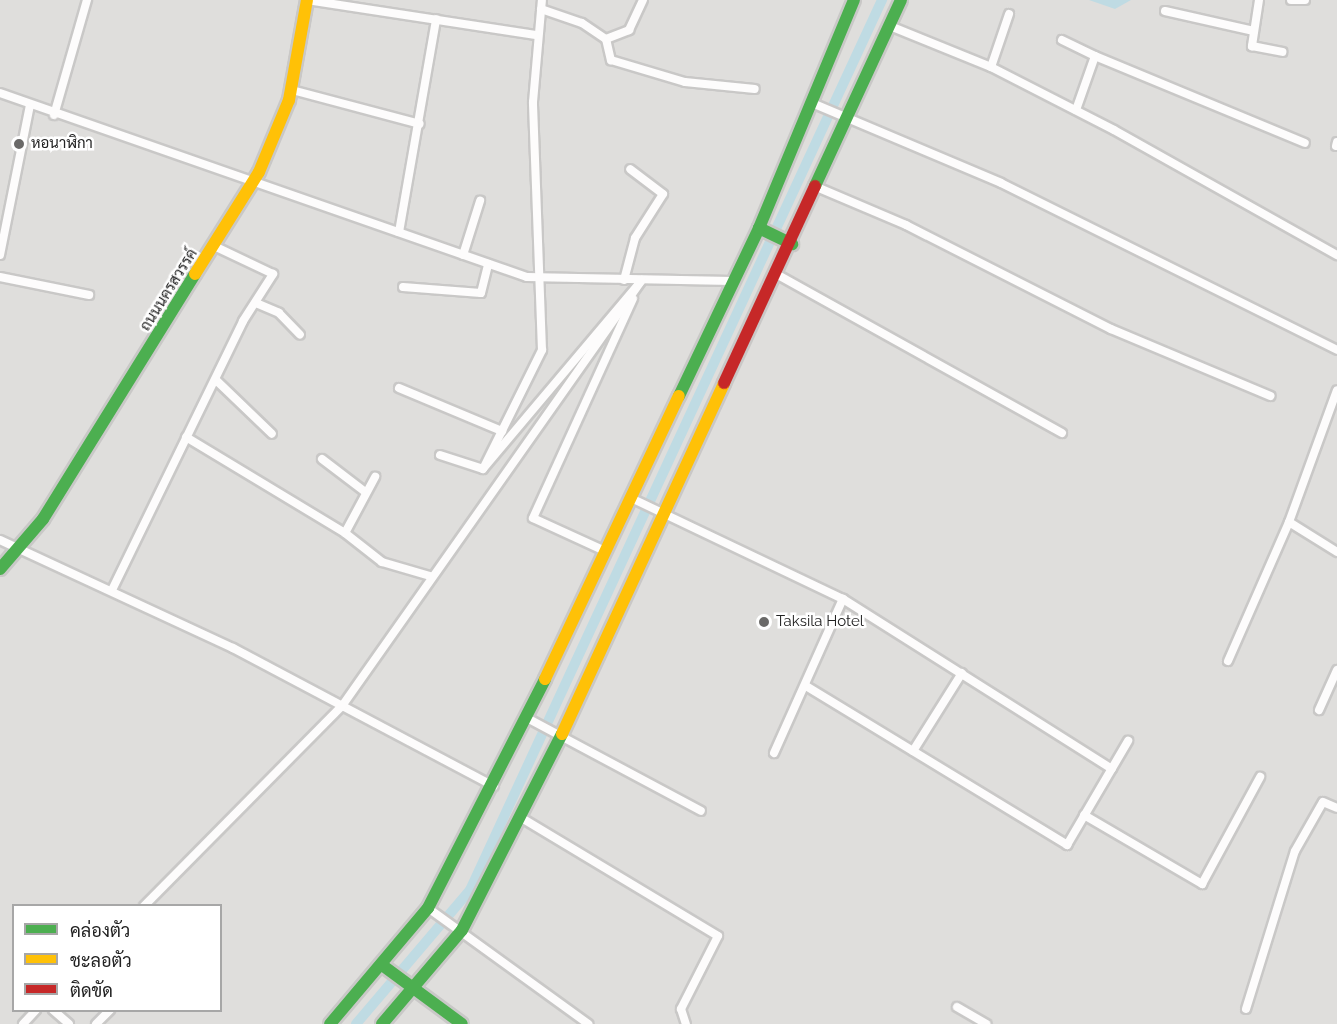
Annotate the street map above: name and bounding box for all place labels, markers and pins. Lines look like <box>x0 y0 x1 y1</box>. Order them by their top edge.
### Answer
place label: หอนาฬิกา <box>31 135 93 153</box>
marker: หอนาฬิกา <box>12 137 26 151</box>
place label: Taksila Hotel <box>776 613 864 631</box>
marker: Taksila Hotel <box>757 615 771 629</box>

